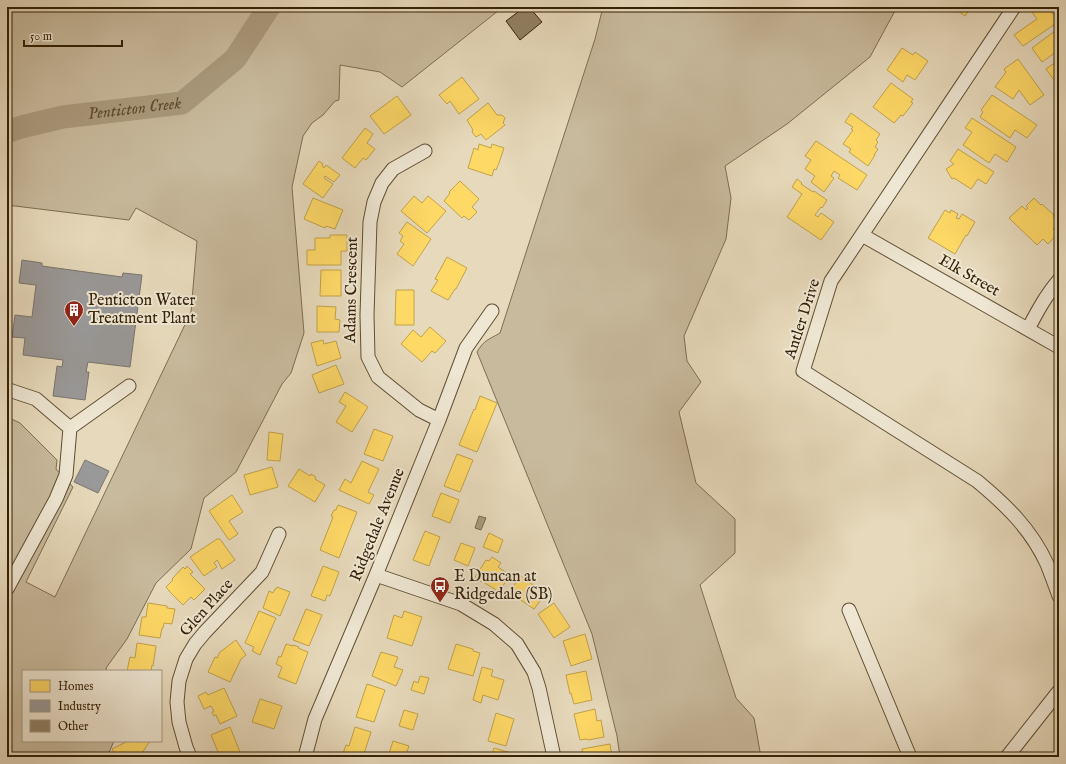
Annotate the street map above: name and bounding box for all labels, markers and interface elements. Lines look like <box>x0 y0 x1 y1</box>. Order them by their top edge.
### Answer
scale bar <box>24 22 122 48</box>
text: 50 m <box>30 29 52 44</box>
water label: Penticton Creek <box>87 93 183 125</box>
street label: Adams Crescent <box>341 236 363 344</box>
street label: Elk Street <box>935 251 1004 302</box>
street label: Antler Drive <box>780 276 825 363</box>
place label: Penticton Water Treatment Plant <box>88 291 196 329</box>
building icon: Penticton Water Treatment Plant <box>63 299 85 327</box>
street label: Ridgedale Avenue <box>346 465 410 585</box>
place label: E Duncan at Ridgedale (SB) <box>454 567 552 605</box>
street label: Glen Place <box>176 575 238 641</box>
bus stop icon: E Duncan at Ridgedale (SB) <box>429 575 451 603</box>
legend <box>22 670 162 742</box>
text: Homes <box>58 679 94 694</box>
text: Industry <box>58 699 101 714</box>
text: Other <box>58 719 89 734</box>

